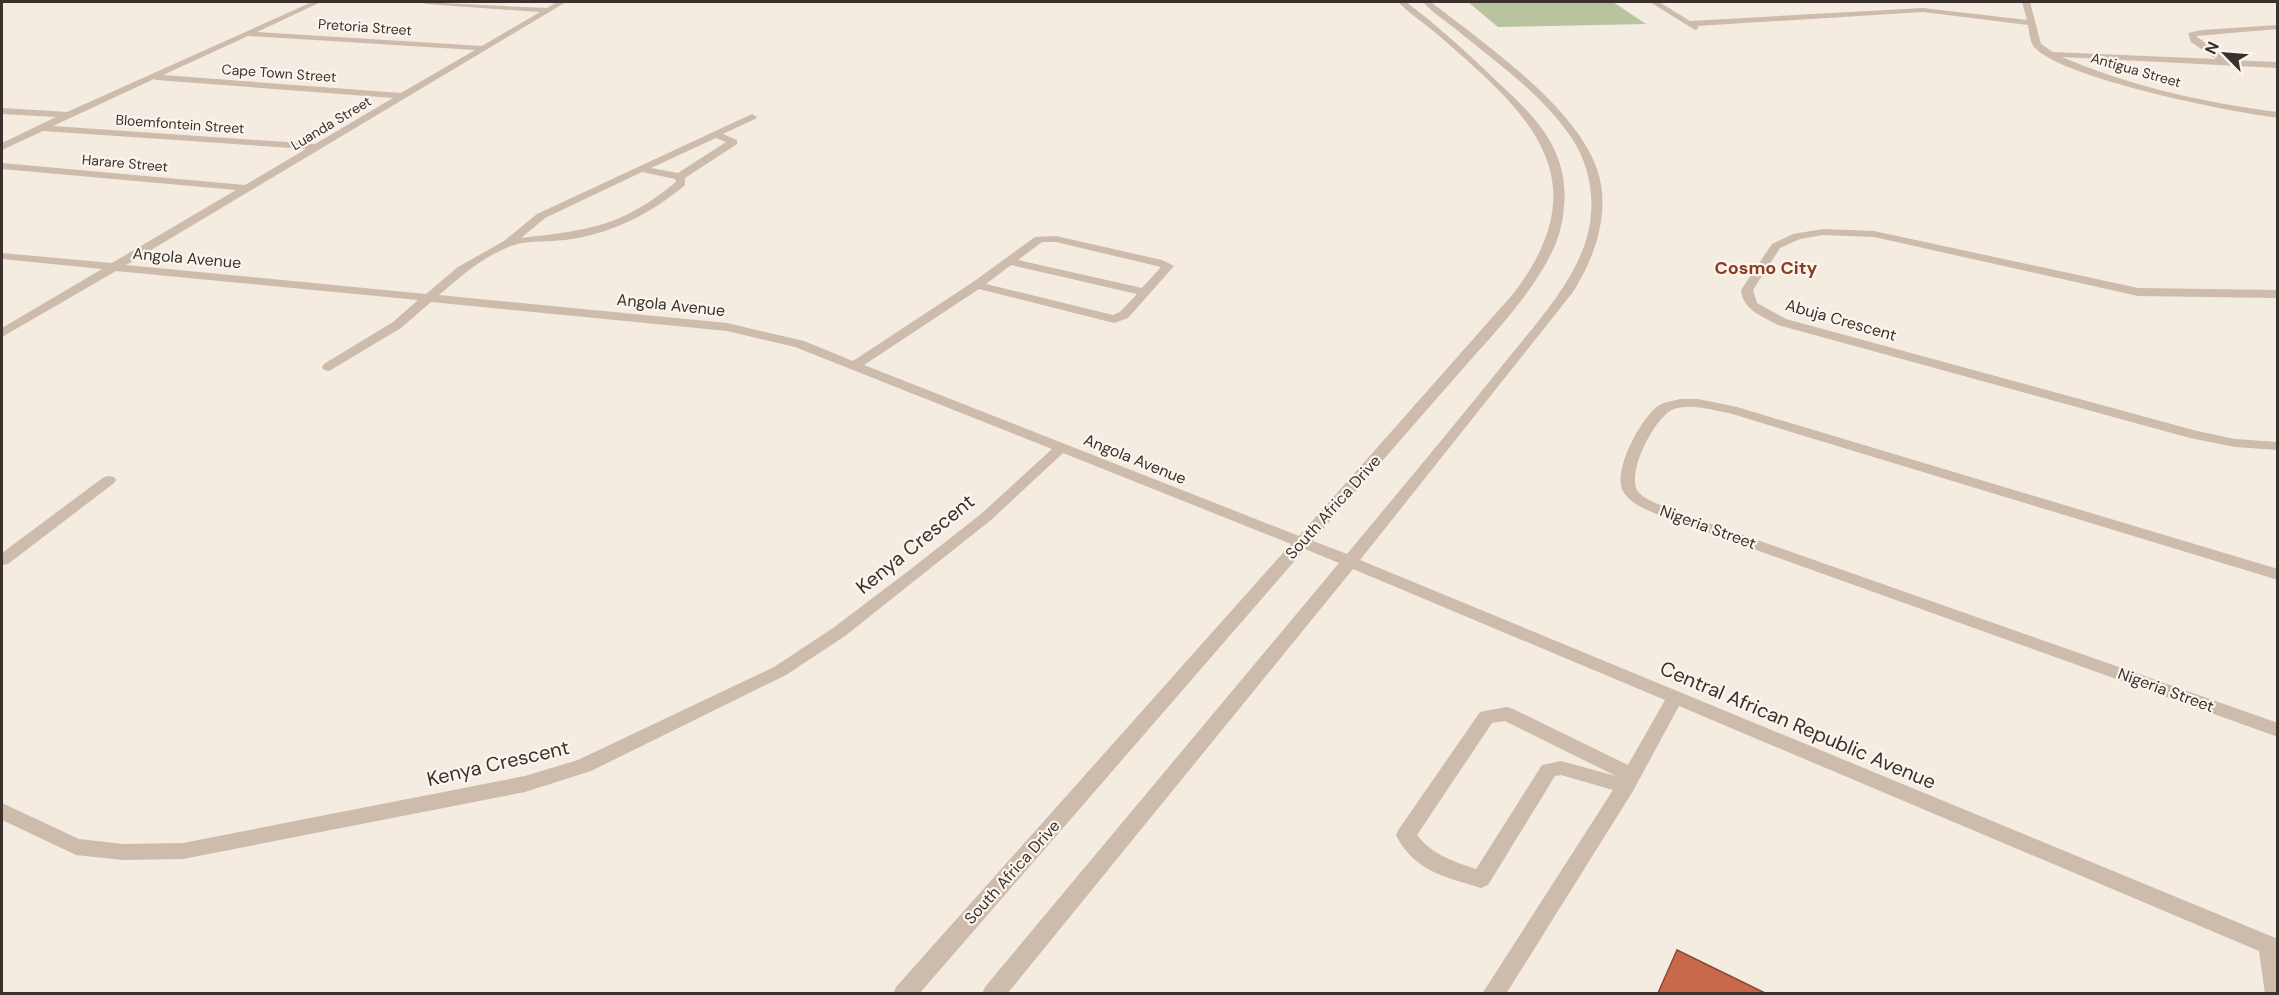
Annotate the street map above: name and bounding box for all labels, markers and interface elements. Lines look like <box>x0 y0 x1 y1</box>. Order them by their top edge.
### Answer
street label: Pretoria Street <box>318 15 412 39</box>
north arrow <box>2195 24 2255 84</box>
text: N <box>2200 38 2224 58</box>
street label: Antigua Street <box>2089 49 2183 91</box>
street label: Cape Town Street <box>221 60 337 86</box>
street label: Luanda Street <box>287 92 375 154</box>
street label: Bloemfontein Street <box>115 111 245 137</box>
street label: Harare Street <box>81 150 169 176</box>
street label: Angola Avenue <box>132 243 242 273</box>
district label: Cosmo City <box>1715 256 1818 280</box>
street label: Angola Avenue <box>616 289 726 321</box>
street label: Abuja Crescent <box>1783 294 1899 346</box>
street label: Angola Avenue <box>1081 429 1189 489</box>
street label: South Africa Drive <box>1281 450 1385 564</box>
street label: Kenya Crescent <box>850 488 980 600</box>
street label: Nigeria Street <box>1657 500 1759 554</box>
street label: Central African Republic Avenue <box>1656 655 1940 795</box>
street label: Nigeria Street <box>2115 663 2217 717</box>
street label: Kenya Crescent <box>424 734 572 792</box>
street label: South Africa Drive <box>960 815 1064 929</box>

